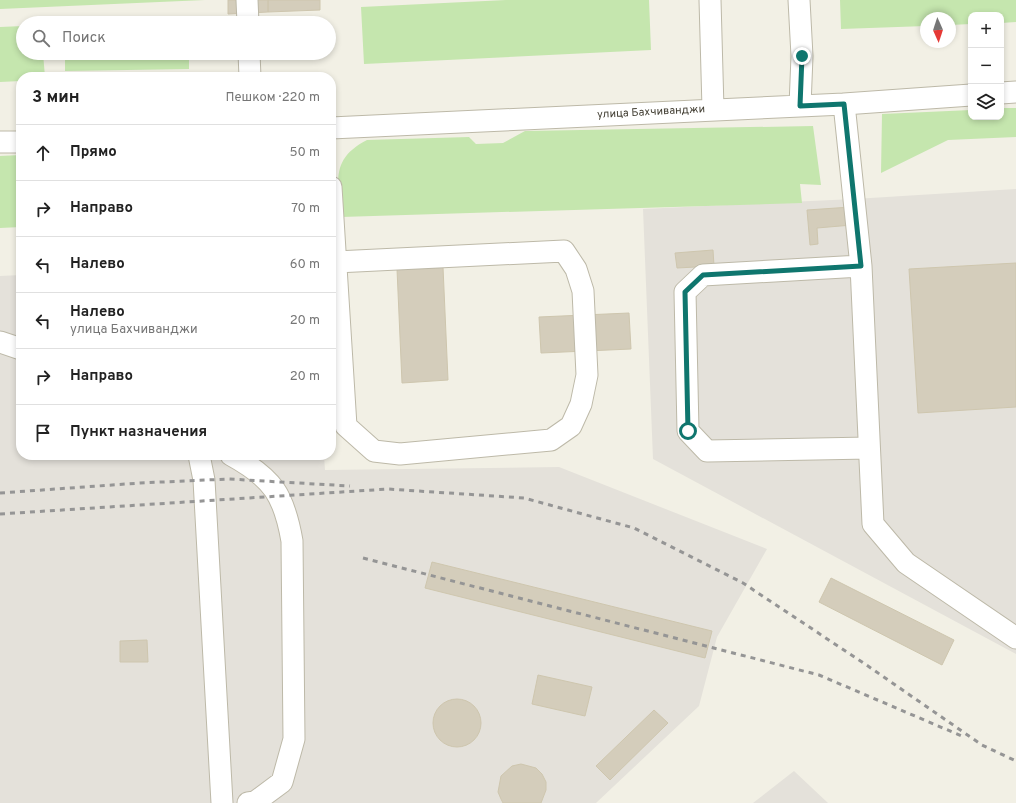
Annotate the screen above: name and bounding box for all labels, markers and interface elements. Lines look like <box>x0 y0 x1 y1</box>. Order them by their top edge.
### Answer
north arrow <box>920 12 956 48</box>
map controls <box>968 12 1004 120</box>
button: + <box>968 12 1004 48</box>
search box <box>16 16 336 60</box>
icon: search <box>30 27 52 49</box>
text: Поиск <box>62 29 106 48</box>
route end <box>793 47 811 65</box>
button: − <box>968 48 1004 84</box>
button: layers <box>968 84 1004 120</box>
text: 3 мин <box>32 87 80 109</box>
text: Пешком · 220 m <box>225 90 320 106</box>
street label: улица Бахчиванджи <box>597 102 705 122</box>
icon: ahead <box>32 142 54 164</box>
text: Прямо <box>70 143 117 162</box>
text: 50 m <box>290 145 320 161</box>
icon: right <box>32 198 54 220</box>
text: Направо <box>70 199 133 218</box>
text: 70 m <box>291 201 320 217</box>
icon: left <box>32 254 54 276</box>
text: Налево <box>70 255 125 274</box>
text: 60 m <box>290 257 320 273</box>
text: Налево <box>70 303 125 322</box>
icon: left <box>32 310 54 332</box>
text: 20 m <box>290 313 320 329</box>
text: улица Бахчиванджи <box>70 322 198 338</box>
icon: right <box>32 366 54 388</box>
text: Направо <box>70 367 133 386</box>
text: 20 m <box>290 369 320 385</box>
icon: arrive <box>32 422 54 444</box>
route start <box>679 422 697 440</box>
text: Пункт назначения <box>70 423 207 442</box>

